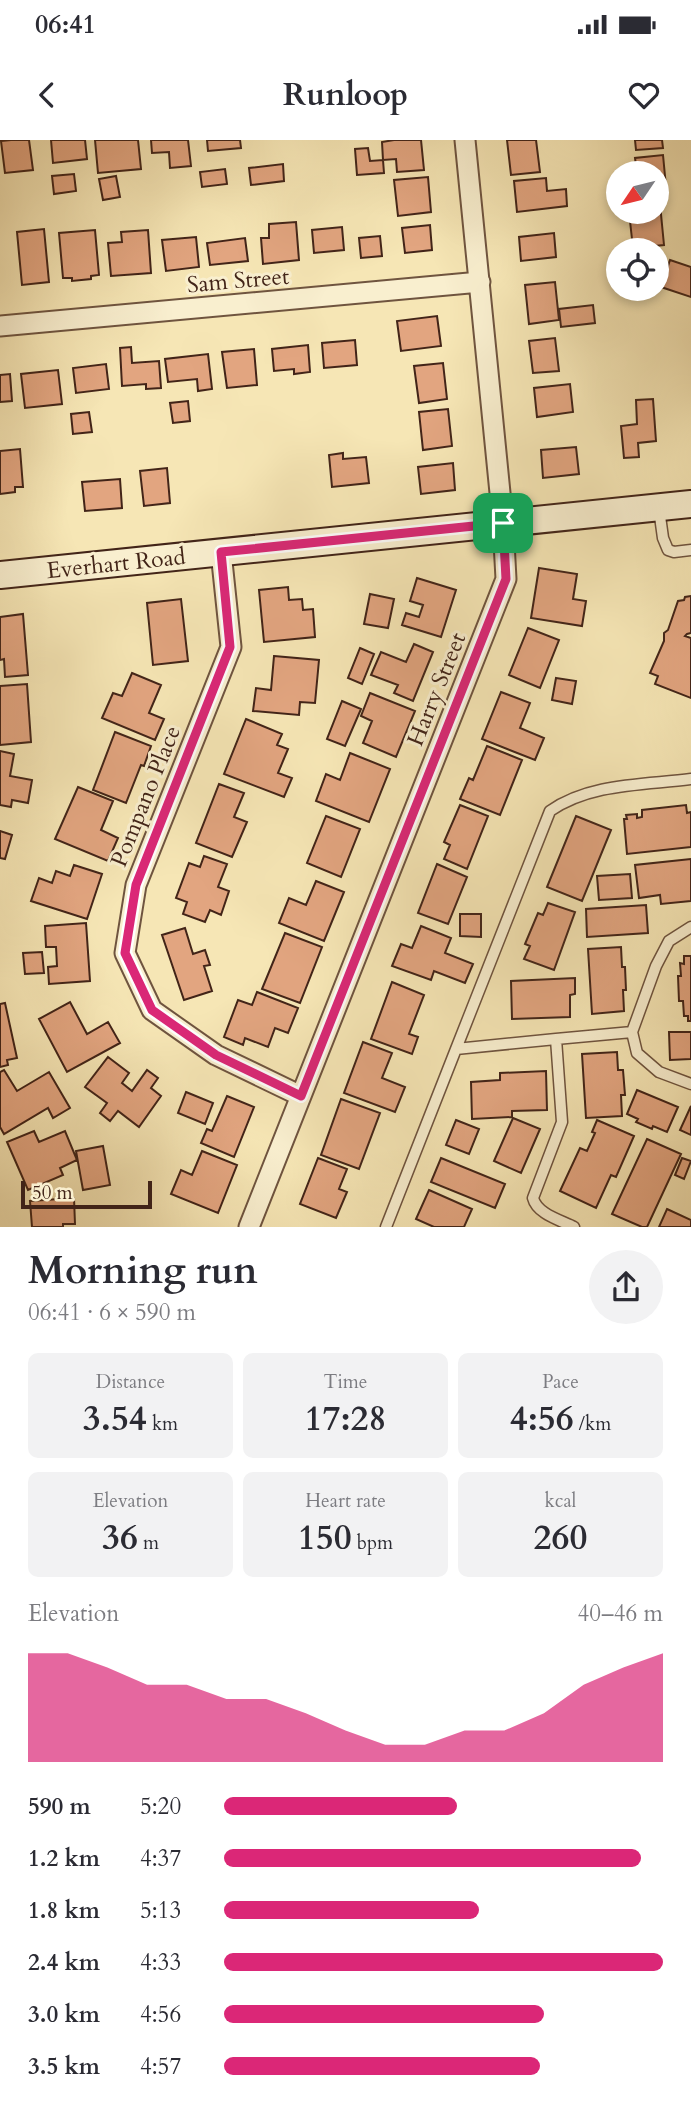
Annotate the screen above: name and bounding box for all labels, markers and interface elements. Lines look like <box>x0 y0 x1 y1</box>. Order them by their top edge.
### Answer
text: 06:41 <box>35 7 96 42</box>
text: Runloop <box>283 73 408 117</box>
icon: back <box>28 76 66 114</box>
icon: heart <box>625 76 663 114</box>
north arrow <box>606 161 668 224</box>
map controls <box>606 161 669 301</box>
button: locate <box>606 238 669 301</box>
street label: Sam Street <box>186 261 290 300</box>
pin <box>473 493 533 553</box>
icon: arrive <box>484 504 522 542</box>
street label: Everhart Road <box>45 541 188 586</box>
street label: Harry Street <box>400 628 473 750</box>
street label: Pompano Place <box>103 721 188 871</box>
scale bar <box>21 1178 152 1210</box>
text: 50 m <box>32 1180 73 1206</box>
text: Morning run <box>28 1245 258 1297</box>
button: share <box>589 1250 663 1324</box>
text: 06:41 · 6 × 590 m <box>28 1297 196 1328</box>
text: Distance <box>96 1369 165 1395</box>
text: Time <box>324 1369 367 1395</box>
text: Pace <box>542 1369 579 1395</box>
text: 3.54 <box>83 1395 147 1443</box>
text: 17:28 <box>305 1395 386 1443</box>
text: 4:56 <box>510 1395 574 1443</box>
text: km <box>147 1411 178 1437</box>
text: /km <box>574 1411 611 1437</box>
text: Elevation <box>93 1488 168 1514</box>
text: Heart rate <box>305 1488 386 1514</box>
text: kcal <box>545 1488 576 1514</box>
text: 36 <box>102 1514 138 1562</box>
text: 150 <box>298 1514 352 1562</box>
text: 260 <box>534 1514 587 1562</box>
text: m <box>138 1530 159 1556</box>
text: bpm <box>352 1530 393 1556</box>
text: Elevation <box>28 1598 119 1629</box>
text: 40–46 m <box>578 1598 663 1629</box>
text: 590 m <box>28 1791 91 1822</box>
text: 5:20 <box>140 1791 181 1822</box>
text: 1.2 km <box>28 1843 100 1874</box>
text: 4:37 <box>140 1843 181 1874</box>
text: 1.8 km <box>28 1895 100 1926</box>
text: 5:13 <box>140 1895 181 1926</box>
text: 2.4 km <box>28 1947 100 1978</box>
text: 4:33 <box>140 1947 181 1978</box>
text: 3.0 km <box>28 1999 100 2030</box>
text: 4:56 <box>140 1999 181 2030</box>
text: 3.5 km <box>28 2051 100 2082</box>
text: 4:57 <box>140 2051 181 2082</box>

